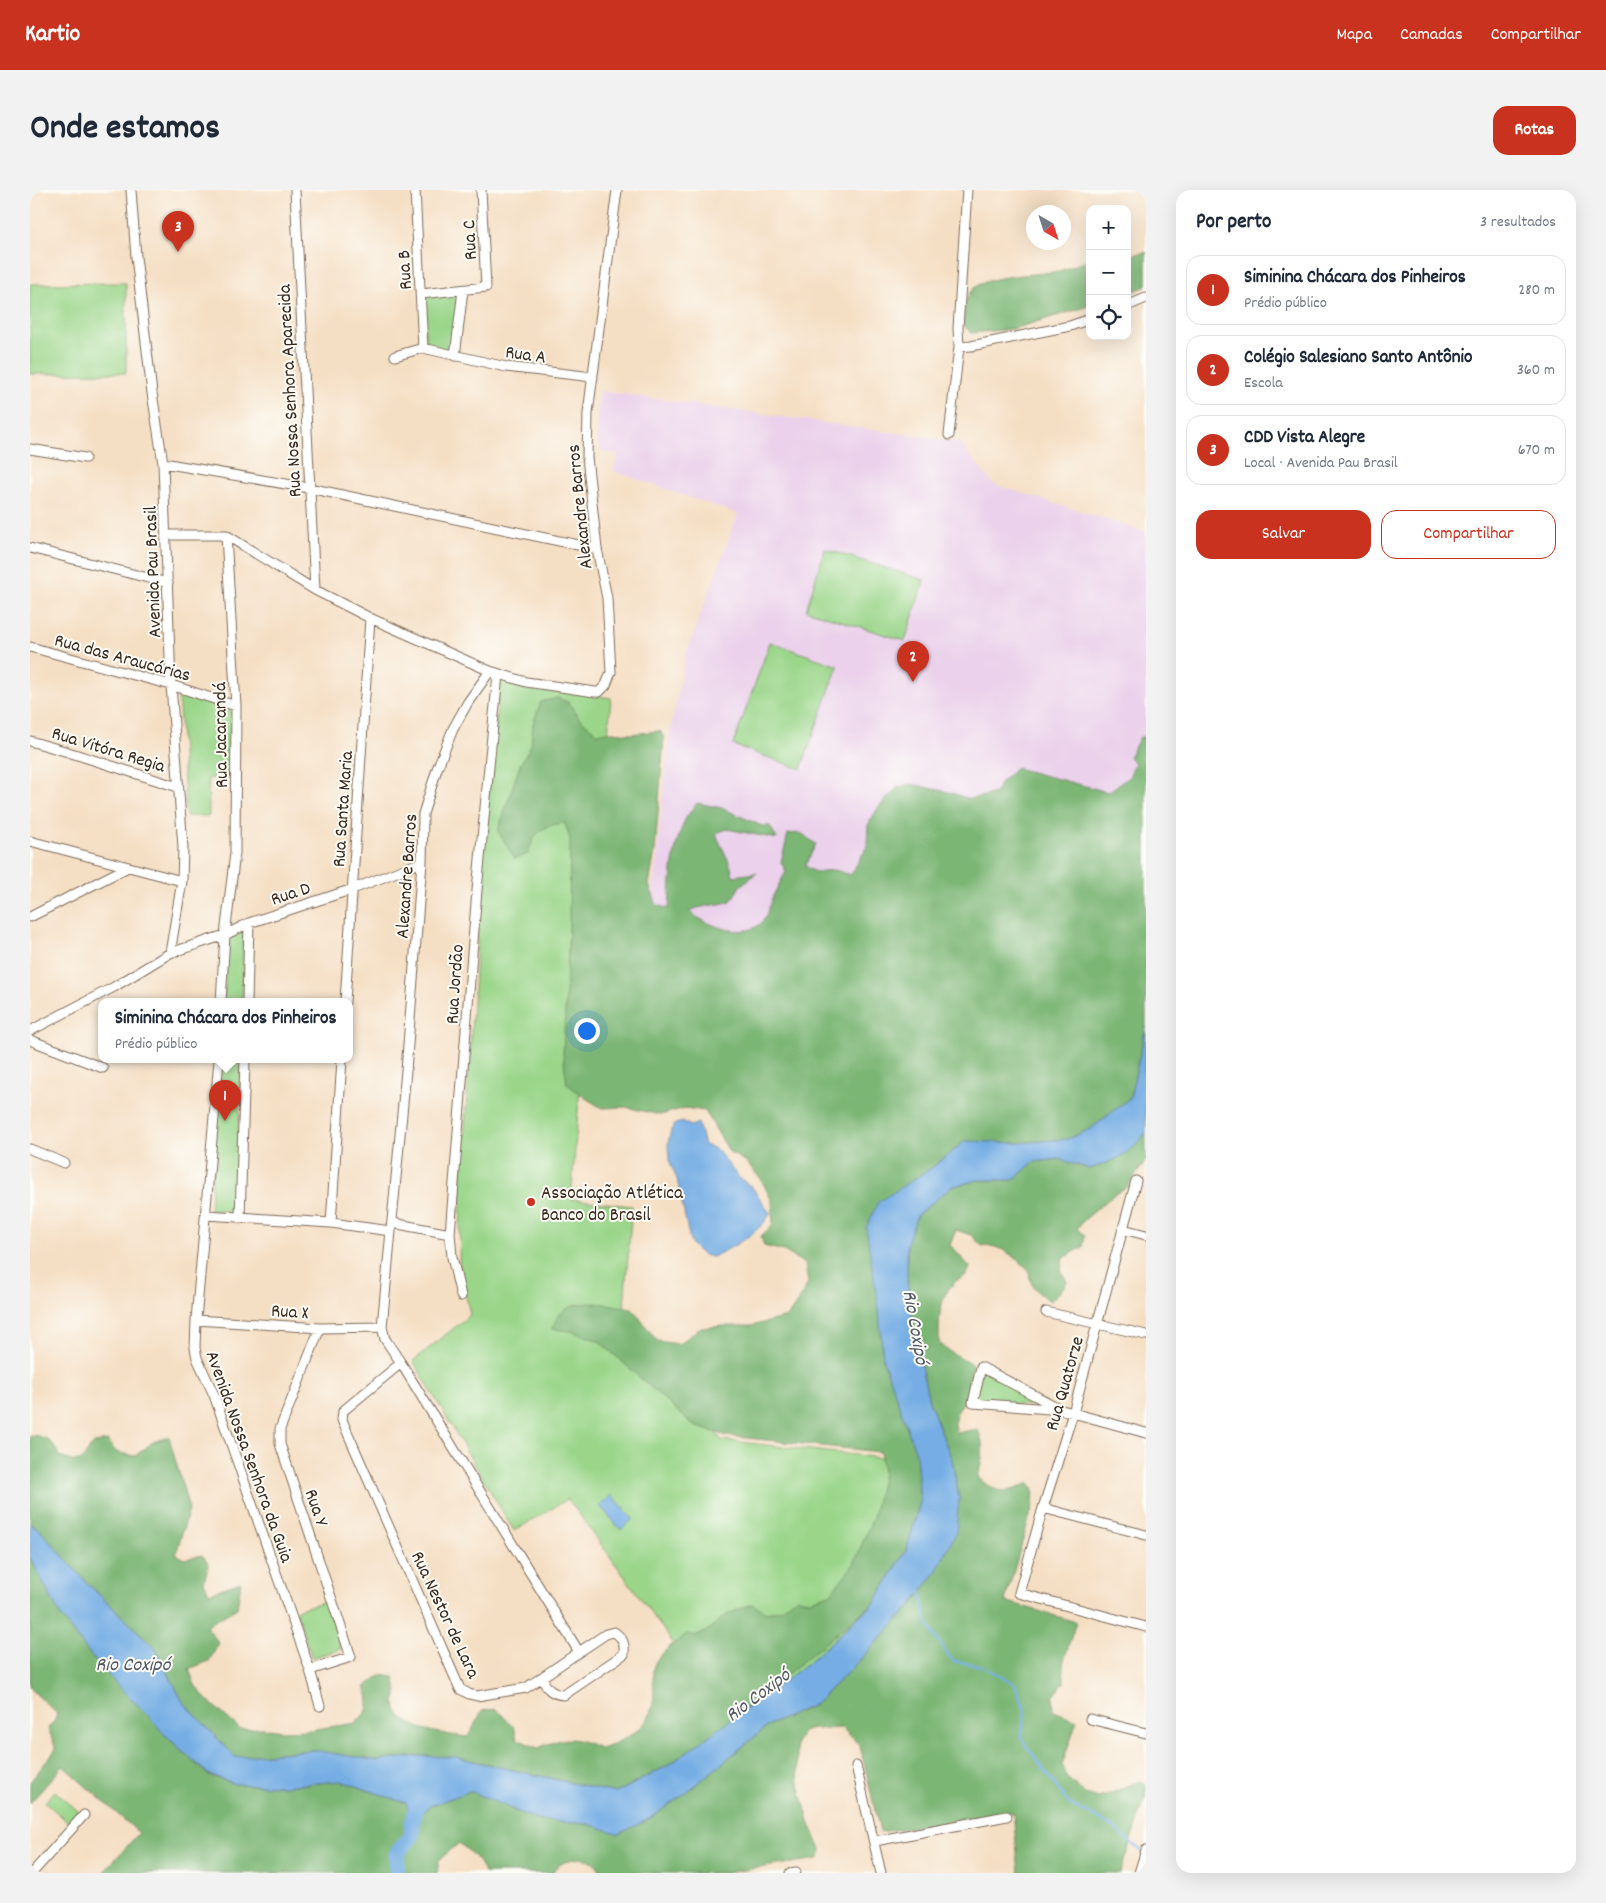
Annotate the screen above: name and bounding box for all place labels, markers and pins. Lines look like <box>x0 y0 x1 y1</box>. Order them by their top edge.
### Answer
pin: 3 <box>162 211 194 252</box>
pin: 2 <box>897 641 929 682</box>
pin: 1 <box>209 1080 241 1121</box>
place label: Associação Atlética Banco do Brasil <box>541 1181 684 1230</box>
marker: Associação Atlética Banco do Brasil <box>525 1196 537 1208</box>

